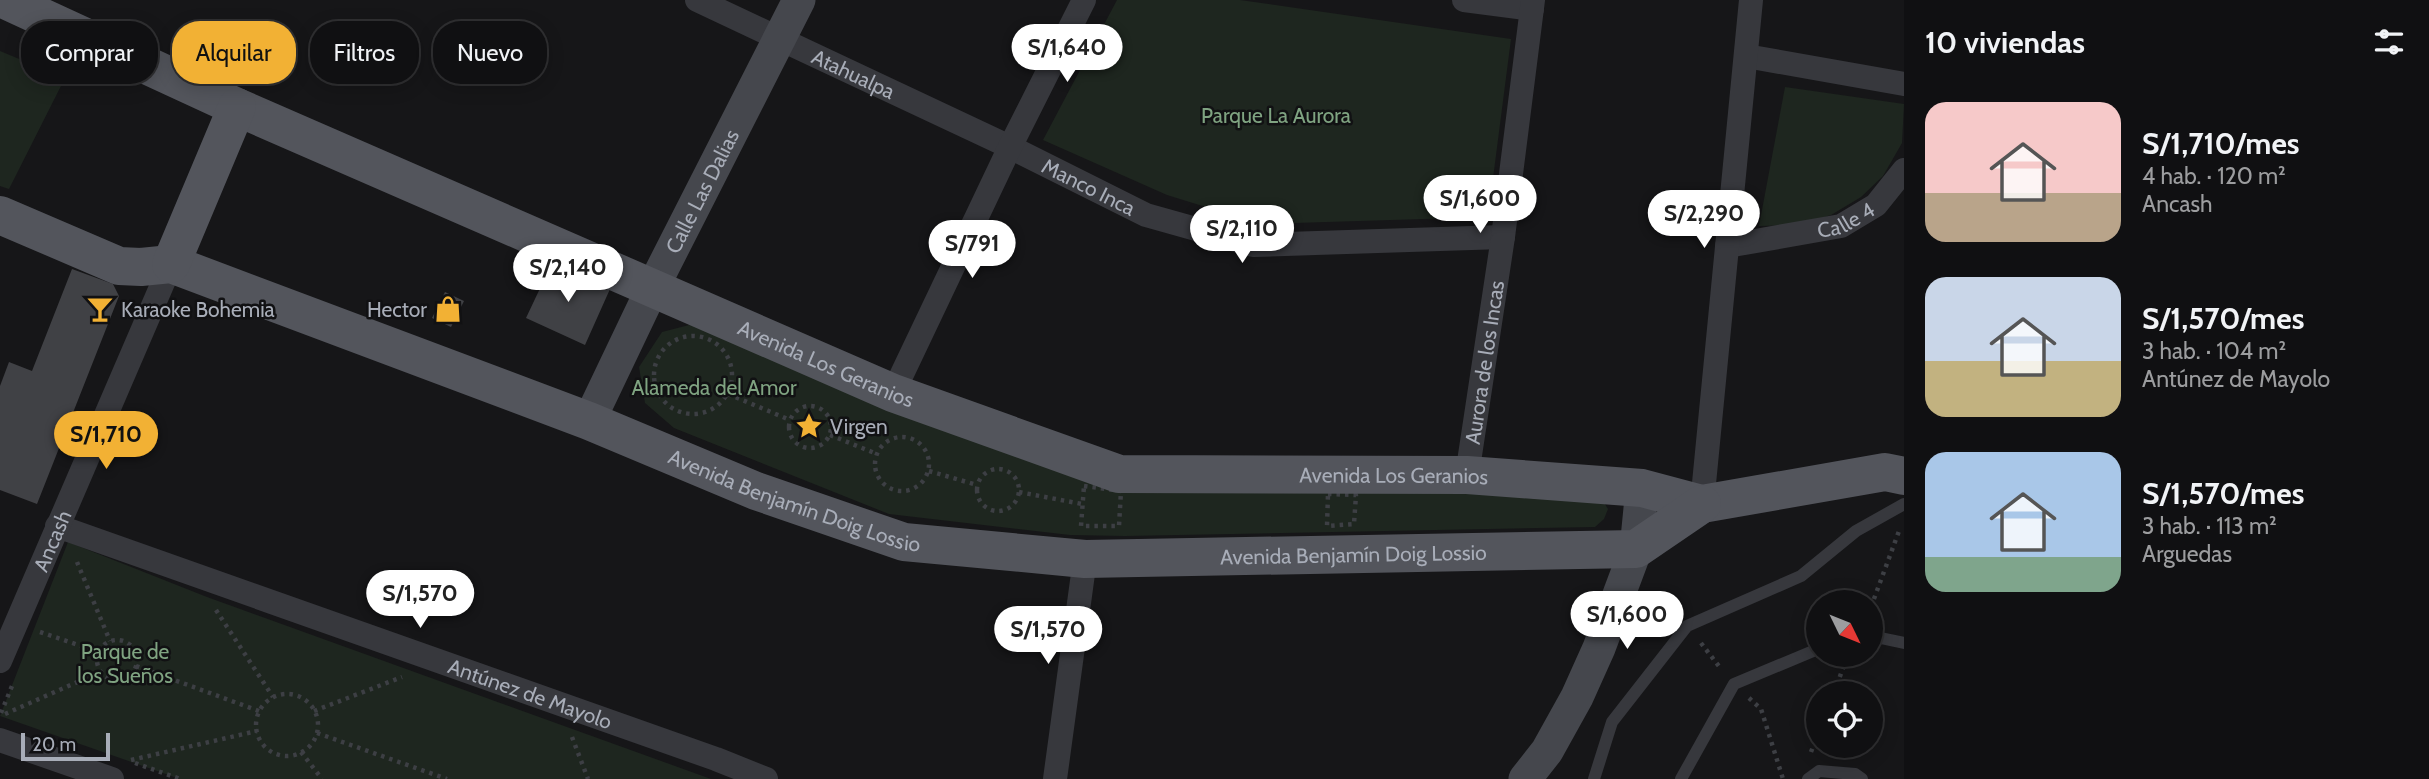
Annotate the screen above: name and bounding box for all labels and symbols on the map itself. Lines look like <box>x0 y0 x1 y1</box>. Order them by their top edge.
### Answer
pin: S/1,640 <box>1002 24 1132 84</box>
street label: Atahualpa <box>808 43 899 104</box>
park label: Parque La Aurora <box>1201 103 1351 128</box>
street label: Calle Las Dalias <box>660 125 744 257</box>
street label: Manco Inca <box>1038 153 1140 220</box>
pin: S/1,600 <box>1415 176 1545 235</box>
pin: S/2,290 <box>1639 190 1769 250</box>
street label: Calle 4 <box>1815 196 1879 242</box>
pin: S/2,110 <box>1177 205 1307 265</box>
pin: S/791 <box>923 220 1021 280</box>
pin: S/2,140 <box>503 244 633 304</box>
street label: Aurora de los Incas <box>1459 278 1509 446</box>
bar icon: Karaoke Bohemia <box>85 294 115 324</box>
shop icon: Hector <box>433 294 463 324</box>
place label: Karaoke Bohemia <box>121 297 275 322</box>
place label: Hector <box>367 297 427 322</box>
street label: Avenida Los Geranios <box>734 315 918 412</box>
park label: Alameda del Amor <box>631 375 797 400</box>
place icon: Virgen <box>794 411 824 441</box>
pin: S/1,710 <box>41 412 171 471</box>
place label: Virgen <box>830 414 888 439</box>
street label: Avenida Benjamín Doig Lossio <box>665 443 922 556</box>
street label: Avenida Los Geranios <box>1299 462 1489 489</box>
street label: Ancash <box>28 506 76 575</box>
street label: Avenida Benjamín Doig Lossio <box>1220 539 1487 569</box>
pin: S/1,570 <box>355 570 485 630</box>
north arrow <box>1806 590 1883 667</box>
pin: S/1,600 <box>1562 592 1692 651</box>
pin: S/1,570 <box>983 606 1113 666</box>
park label: Parque de los Sueños <box>77 639 173 688</box>
street label: Antúnez de Mayolo <box>445 653 615 734</box>
scale bar <box>21 730 110 762</box>

